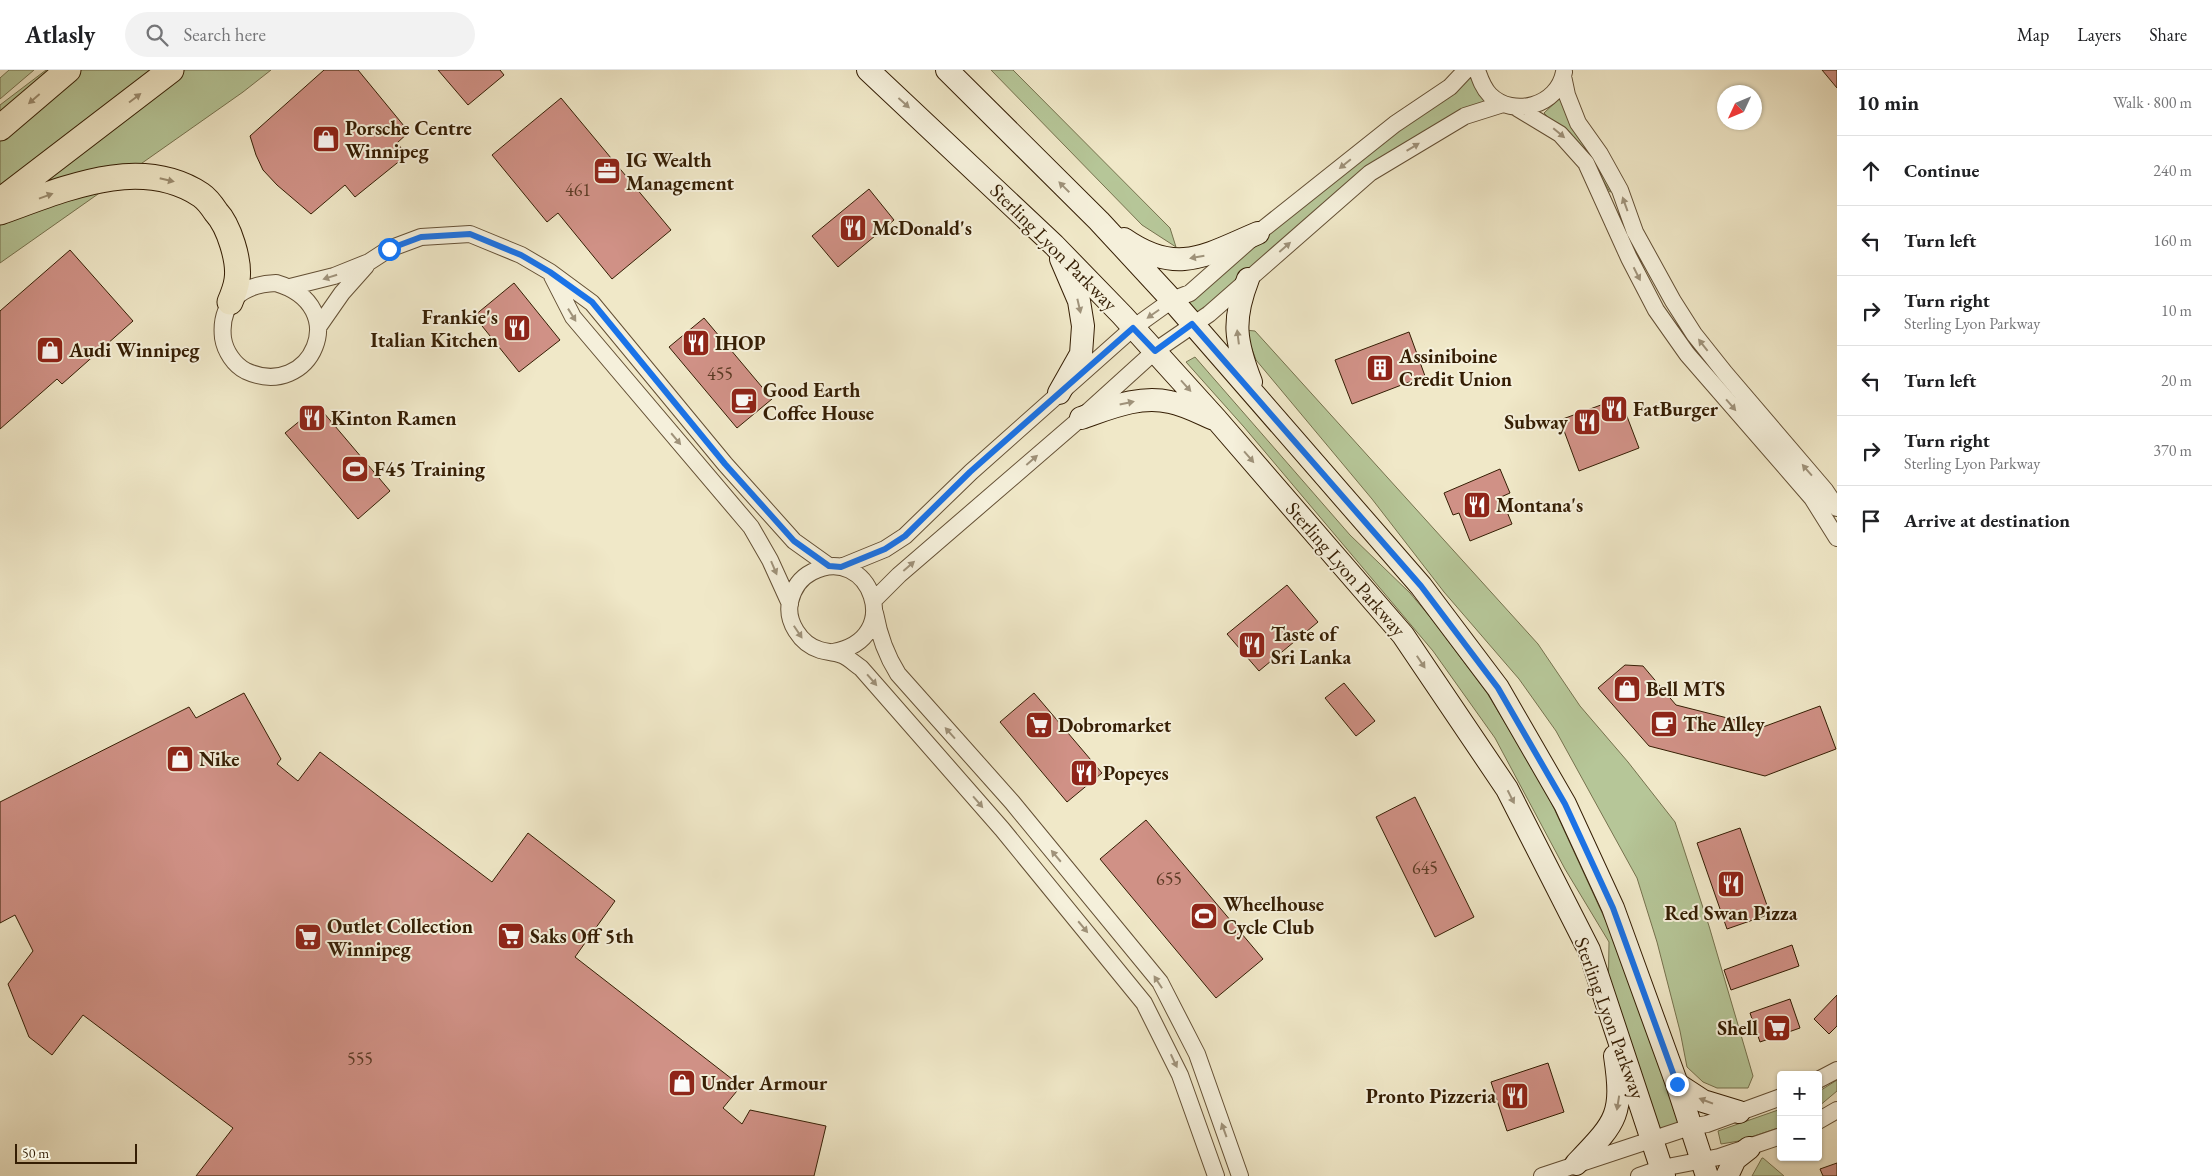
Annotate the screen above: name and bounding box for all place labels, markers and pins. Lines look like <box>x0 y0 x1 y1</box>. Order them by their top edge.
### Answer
place label: Porsche Centre Winnipeg <box>345 115 472 164</box>
shop icon: Porsche Centre Winnipeg <box>311 124 341 154</box>
place label: IG Wealth Management <box>626 147 734 196</box>
office icon: IG Wealth Management <box>592 156 622 186</box>
restaurant icon: McDonald's <box>838 213 868 243</box>
place label: McDonald's <box>872 215 972 241</box>
place label: Frankie's Italian Kitchen <box>370 304 498 353</box>
restaurant icon: Frankie's Italian Kitchen <box>502 313 532 343</box>
restaurant icon: IHOP <box>681 328 711 358</box>
place label: IHOP <box>715 330 766 356</box>
shop icon: Audi Winnipeg <box>35 335 65 365</box>
place label: Audi Winnipeg <box>68 337 201 363</box>
place label: Assiniboine Credit Union <box>1398 343 1512 392</box>
building icon: Assiniboine Credit Union <box>1365 353 1395 383</box>
place label: Good Earth Coffee House <box>763 377 874 426</box>
cafe icon: Good Earth Coffee House <box>729 386 759 416</box>
restaurant icon: FatBurger <box>1599 394 1629 424</box>
place label: FatBurger <box>1633 396 1719 422</box>
restaurant icon: Kinton Ramen <box>297 403 327 433</box>
place label: Kinton Ramen <box>331 405 457 431</box>
restaurant icon: Subway <box>1572 407 1602 437</box>
place label: Subway <box>1504 409 1568 435</box>
sports icon: F45 Training <box>340 454 370 484</box>
place label: F45 Training <box>374 456 486 482</box>
restaurant icon: Montana's <box>1462 490 1492 520</box>
place label: Montana's <box>1496 492 1583 518</box>
place label: Taste of Sri Lanka <box>1271 621 1352 670</box>
restaurant icon: Taste of Sri Lanka <box>1237 630 1267 660</box>
shop icon: Bell MTS <box>1612 674 1642 704</box>
place label: Bell MTS <box>1646 676 1725 702</box>
cafe icon: The Alley <box>1649 709 1679 739</box>
supermarket icon: Dobromarket <box>1024 710 1054 740</box>
place label: The Alley <box>1683 711 1765 737</box>
place label: Dobromarket <box>1058 712 1172 738</box>
shop icon: Nike <box>165 744 195 774</box>
place label: Nike <box>199 746 240 772</box>
restaurant icon: Popeyes <box>1069 758 1099 788</box>
place label: Popeyes <box>1103 760 1169 786</box>
restaurant icon: Red Swan Pizza <box>1716 869 1746 899</box>
place label: Wheelhouse Cycle Club <box>1223 891 1324 940</box>
place label: Red Swan Pizza <box>1665 900 1798 926</box>
sports icon: Wheelhouse Cycle Club <box>1189 901 1219 931</box>
place label: Outlet Collection Winnipeg <box>327 913 473 962</box>
supermarket icon: Saks Off 5th <box>496 921 526 951</box>
supermarket icon: Outlet Collection Winnipeg <box>293 922 323 952</box>
place label: Saks Off 5th <box>530 923 634 949</box>
supermarket icon: Shell <box>1762 1013 1792 1043</box>
place label: Shell <box>1717 1015 1758 1041</box>
shop icon: Under Armour <box>667 1068 697 1098</box>
place label: Under Armour <box>701 1070 828 1096</box>
restaurant icon: Pronto Pizzeria <box>1500 1081 1530 1111</box>
place label: Pronto Pizzeria <box>1366 1083 1496 1109</box>

